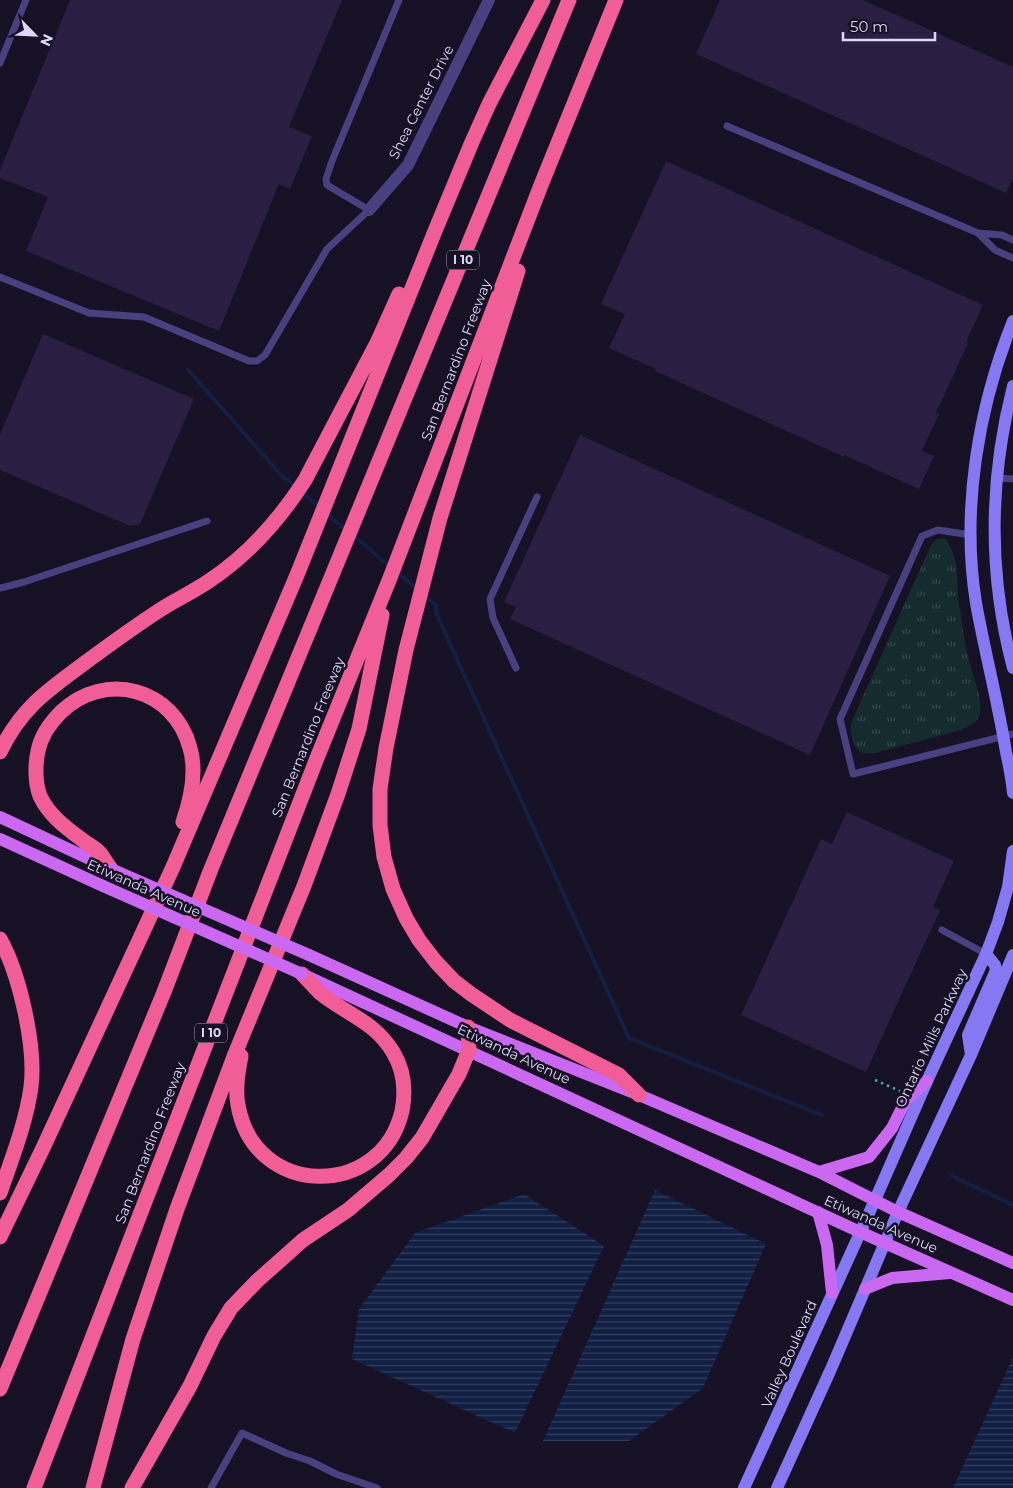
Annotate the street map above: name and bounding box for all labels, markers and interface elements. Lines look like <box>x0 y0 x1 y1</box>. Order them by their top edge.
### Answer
north arrow <box>10 10 60 60</box>
scale bar <box>843 10 936 42</box>
text: 50 m <box>850 17 888 36</box>
text: N <box>36 31 57 49</box>
street label: Shea Center Drive <box>384 42 458 162</box>
road number: I 10 <box>447 250 479 270</box>
street label: San Bernardino Freeway <box>417 276 495 443</box>
street label: San Bernardino Freeway <box>268 654 349 820</box>
street label: Etiwanda Avenue <box>84 855 204 921</box>
street label: Ontario Mills Parkway <box>891 965 971 1110</box>
street label: Etiwanda Avenue <box>455 1020 573 1088</box>
road number: I 10 <box>195 1024 227 1042</box>
street label: San Bernardino Freeway <box>111 1059 189 1226</box>
street label: Etiwanda Avenue <box>821 1191 941 1257</box>
street label: Valley Boulevard <box>757 1297 821 1411</box>

